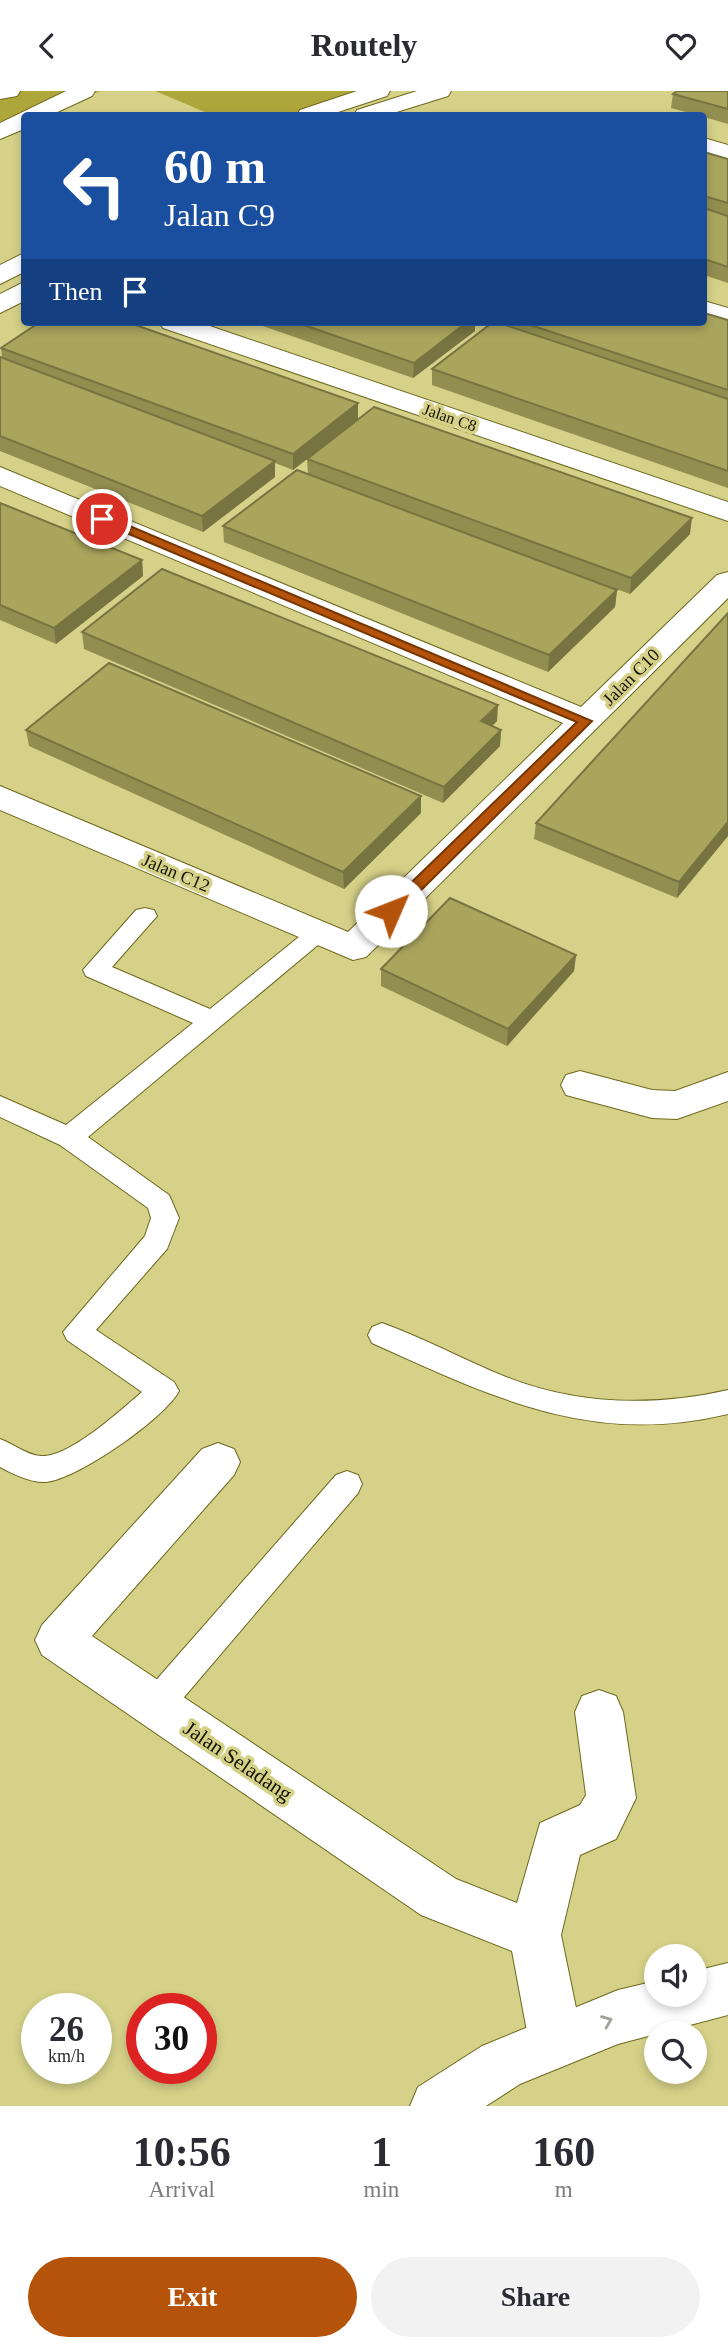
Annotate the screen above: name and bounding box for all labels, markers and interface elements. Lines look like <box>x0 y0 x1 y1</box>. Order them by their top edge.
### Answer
icon: back <box>28 27 66 65</box>
text: Routely <box>311 27 417 63</box>
icon: heart <box>662 27 700 65</box>
text: 60 m <box>164 139 266 194</box>
icon: left <box>49 140 140 231</box>
text: Jalan C9 <box>164 197 275 233</box>
icon: arrive <box>116 273 154 311</box>
text: Then <box>49 277 102 306</box>
street label: Jalan C8 <box>421 400 479 435</box>
pin <box>72 489 132 549</box>
icon: arrive <box>83 500 121 538</box>
street label: Jalan C10 <box>599 645 663 709</box>
street label: Jalan C12 <box>139 850 213 896</box>
position arrow <box>354 874 428 948</box>
street label: Jalan Seladang <box>179 1716 297 1806</box>
map controls <box>644 1944 707 2084</box>
button: sound <box>644 1944 707 2007</box>
speed limit sign: 30 <box>126 1993 217 2084</box>
text: 26 <box>49 2010 84 2049</box>
one-way arrow <box>600 2016 612 2030</box>
button: search <box>644 2021 707 2084</box>
text: km/h <box>48 2046 85 2066</box>
text: 10:56 <box>133 2129 231 2175</box>
text: 1 <box>371 2129 392 2175</box>
text: 160 <box>532 2129 595 2175</box>
text: Arrival <box>149 2177 215 2202</box>
text: min <box>364 2177 399 2202</box>
text: m <box>555 2177 573 2202</box>
button: Exit <box>28 2257 357 2337</box>
button: Share <box>371 2257 700 2337</box>

